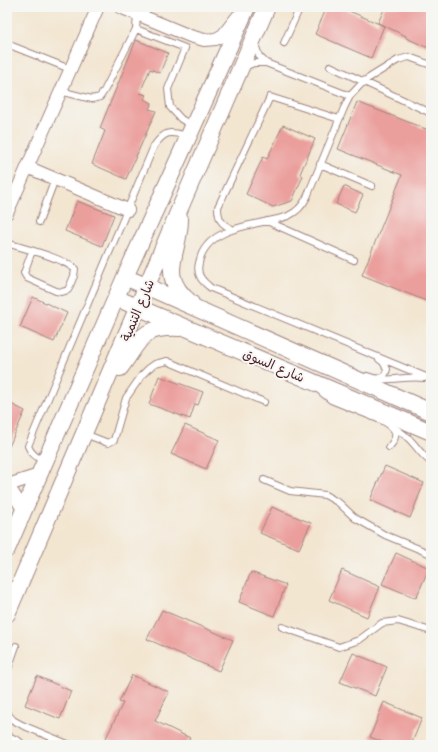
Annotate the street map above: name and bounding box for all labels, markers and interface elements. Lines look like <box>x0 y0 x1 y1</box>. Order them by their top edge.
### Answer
street label: شارع التنمية <box>116 276 159 344</box>
street label: شارع السوق <box>240 344 308 387</box>

